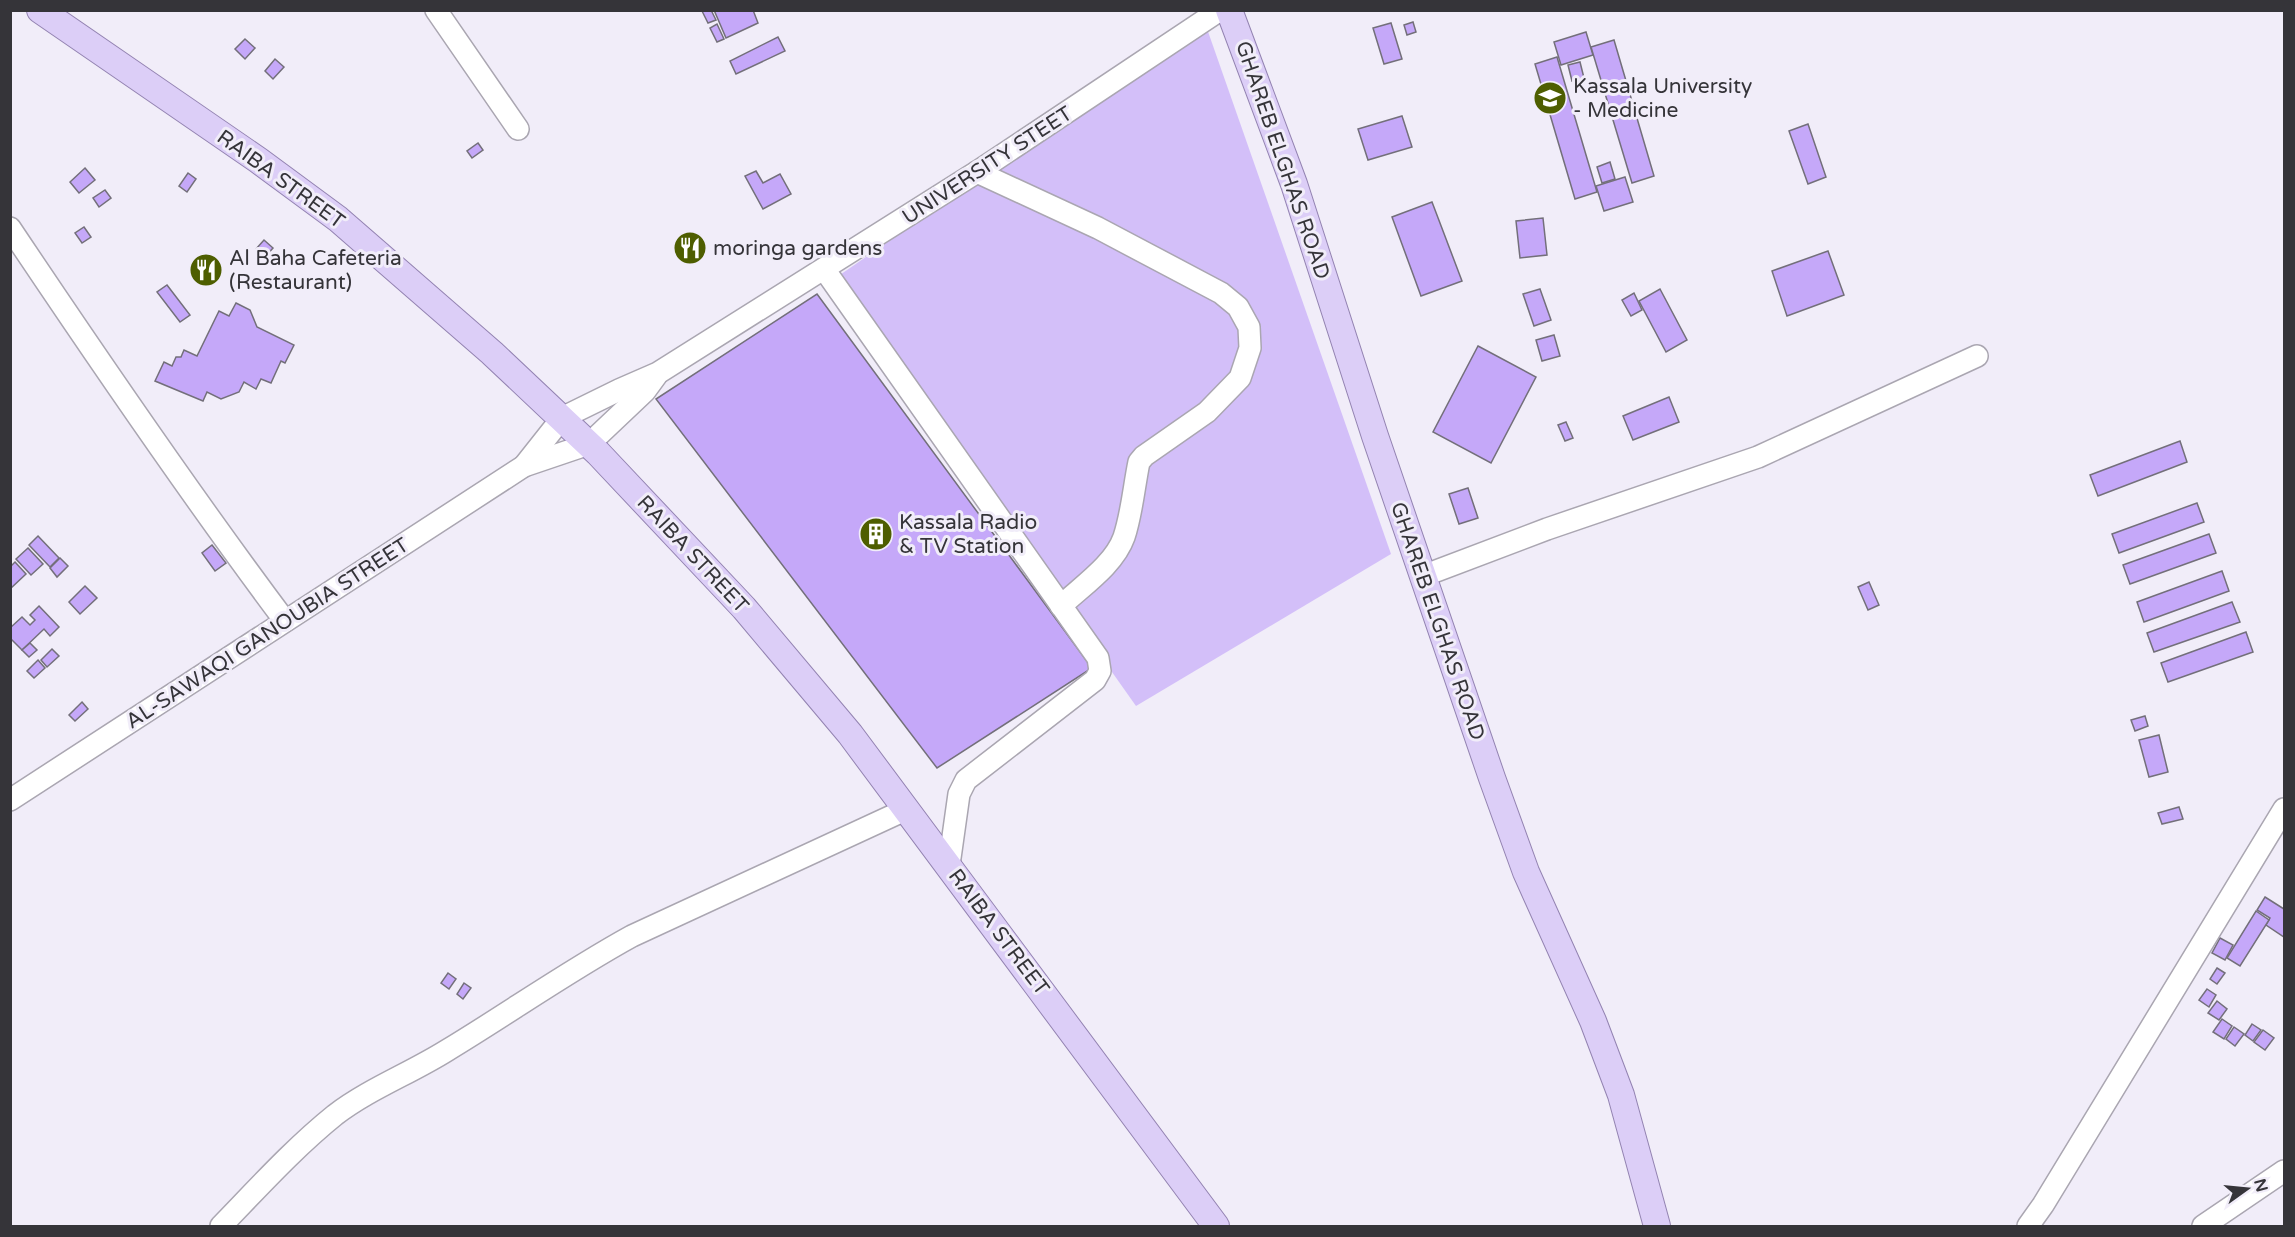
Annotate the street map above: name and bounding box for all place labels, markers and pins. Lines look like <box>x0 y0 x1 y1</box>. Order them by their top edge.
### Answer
place label: Kassala University - Medicine <box>1573 74 1752 123</box>
school or university icon: Kassala University - Medicine <box>1532 80 1568 116</box>
restaurant icon: moringa gardens <box>672 230 708 266</box>
place label: moringa gardens <box>713 236 882 261</box>
place label: Al Baha Cafeteria (Restaurant) <box>229 246 402 295</box>
restaurant icon: Al Baha Cafeteria (Restaurant) <box>188 252 224 288</box>
place label: Kassala Radio & TV Station <box>899 510 1037 559</box>
building icon: Kassala Radio & TV Station <box>858 516 894 552</box>

